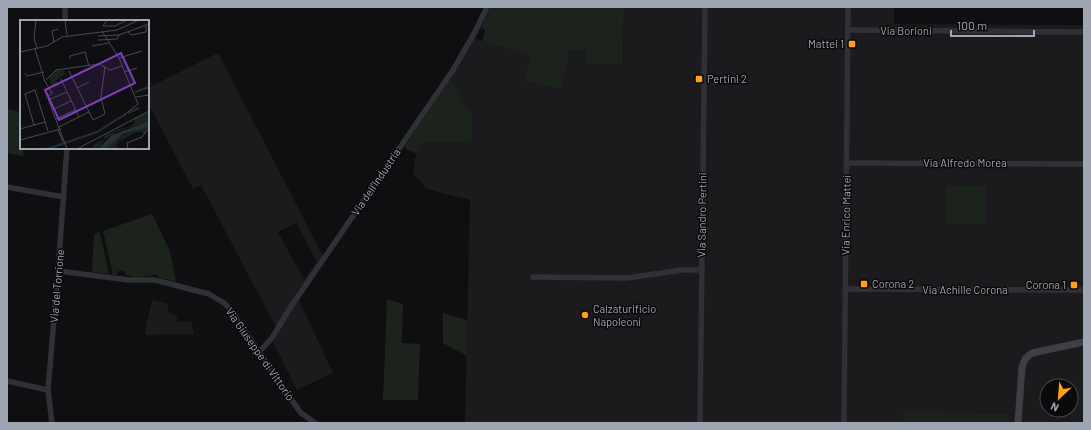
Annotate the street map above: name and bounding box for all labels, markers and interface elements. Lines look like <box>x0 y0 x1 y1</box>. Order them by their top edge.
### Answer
scale bar <box>951 12 1034 38</box>
text: 100 m <box>957 18 987 32</box>
inset map <box>20 20 149 149</box>
street label: Via Borioni <box>880 24 932 37</box>
place label: Mattei 1 <box>808 37 844 50</box>
marker: Mattei 1 <box>847 39 857 49</box>
place label: Pertini 2 <box>707 72 747 85</box>
marker: Pertini 2 <box>694 74 704 84</box>
street label: Via dell'Industria <box>348 146 403 218</box>
street label: Via Alfredo Morea <box>923 156 1007 169</box>
street label: Via Sandro Pertini <box>694 172 709 258</box>
street label: Via Enrico Mattei <box>838 175 853 255</box>
street label: Via del Torrione <box>47 249 66 323</box>
place label: Corona 2 <box>872 277 914 290</box>
place label: Corona 1 <box>1026 278 1066 291</box>
marker: Corona 2 <box>859 279 869 289</box>
marker: Corona 1 <box>1069 280 1079 290</box>
street label: Via Achille Corona <box>922 283 1008 296</box>
place label: Calzaturificio Napoleoni <box>593 302 656 328</box>
street label: Via Giuseppe di Vittorio <box>223 305 298 403</box>
marker: Calzaturificio Napoleoni <box>580 310 590 320</box>
north arrow <box>1039 378 1079 418</box>
text: N <box>1048 400 1061 415</box>

